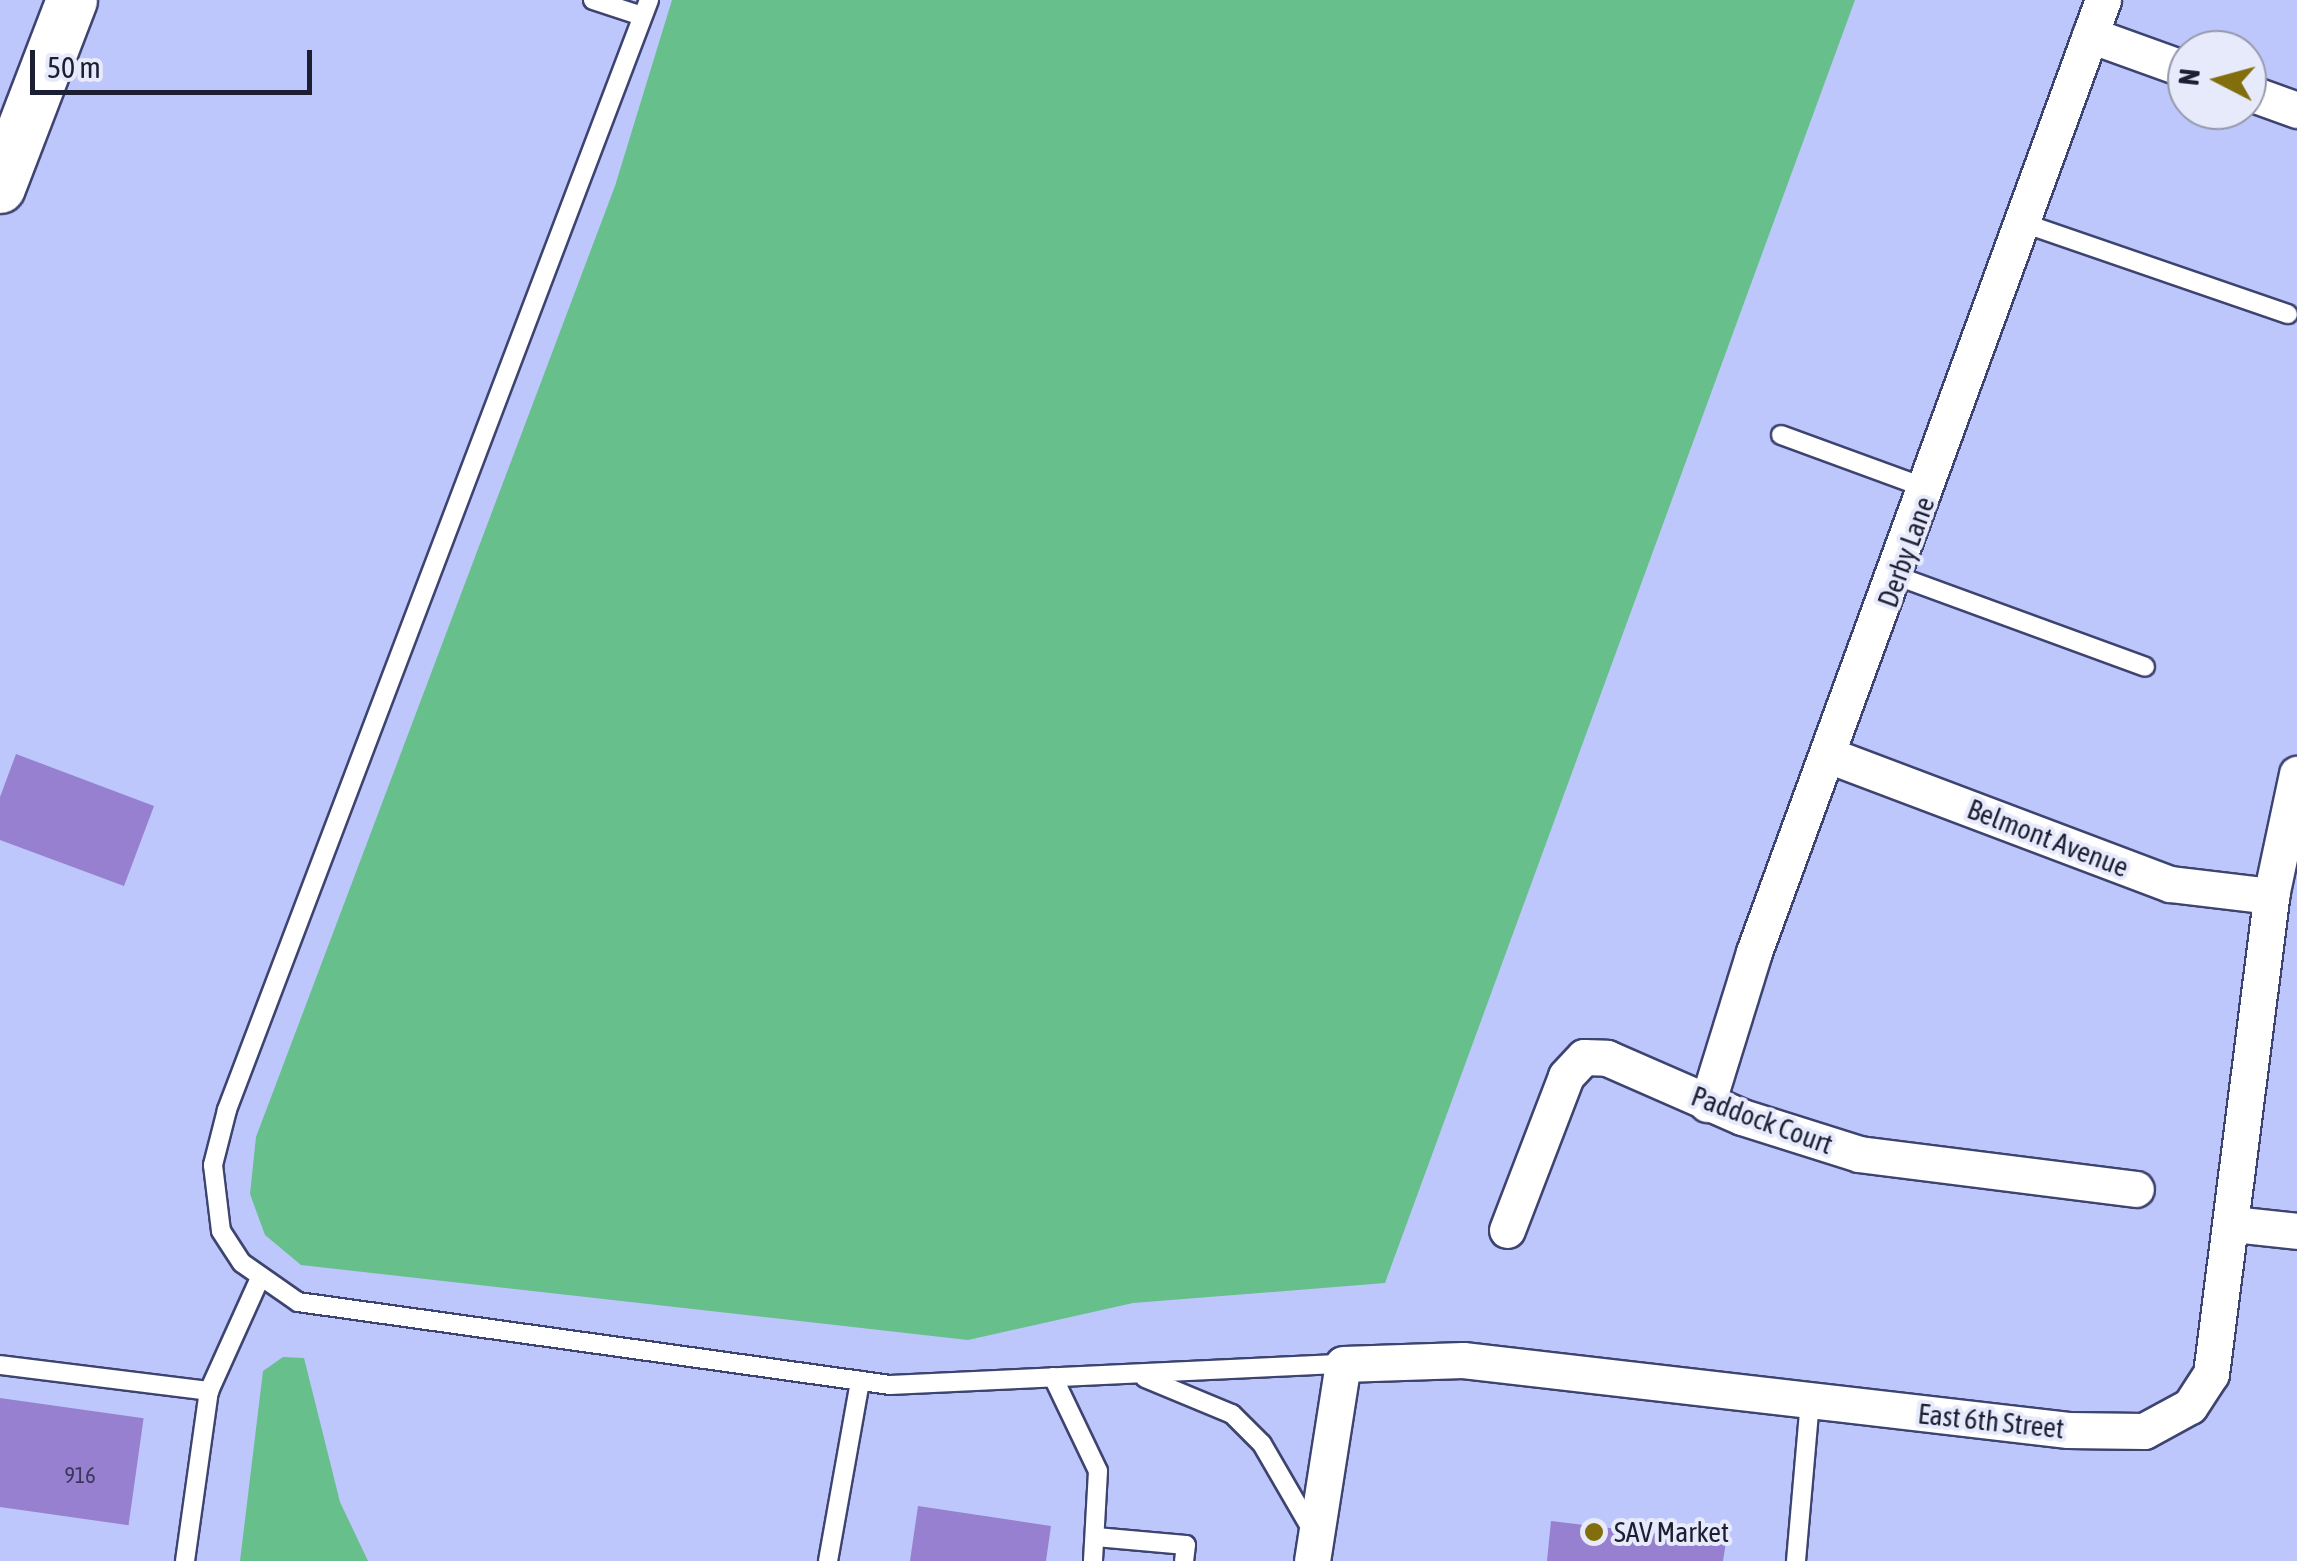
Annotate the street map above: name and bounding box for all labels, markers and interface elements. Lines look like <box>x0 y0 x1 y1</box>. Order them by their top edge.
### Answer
scale bar <box>35 30 318 92</box>
north arrow <box>2167 30 2267 130</box>
text: 50 m <box>47 50 101 84</box>
text: N <box>2172 67 2206 87</box>
street label: Derby Lane <box>1871 492 1941 612</box>
street label: Belmont Avenue <box>1963 792 2133 884</box>
street label: Paddock Court <box>1687 1079 1837 1161</box>
street label: East 6th Street <box>1916 1397 2066 1445</box>
house number: 916 <box>64 1463 96 1489</box>
place label: SAV Market <box>1614 1515 1729 1549</box>
marker: SAV Market <box>1583 1521 1605 1543</box>

